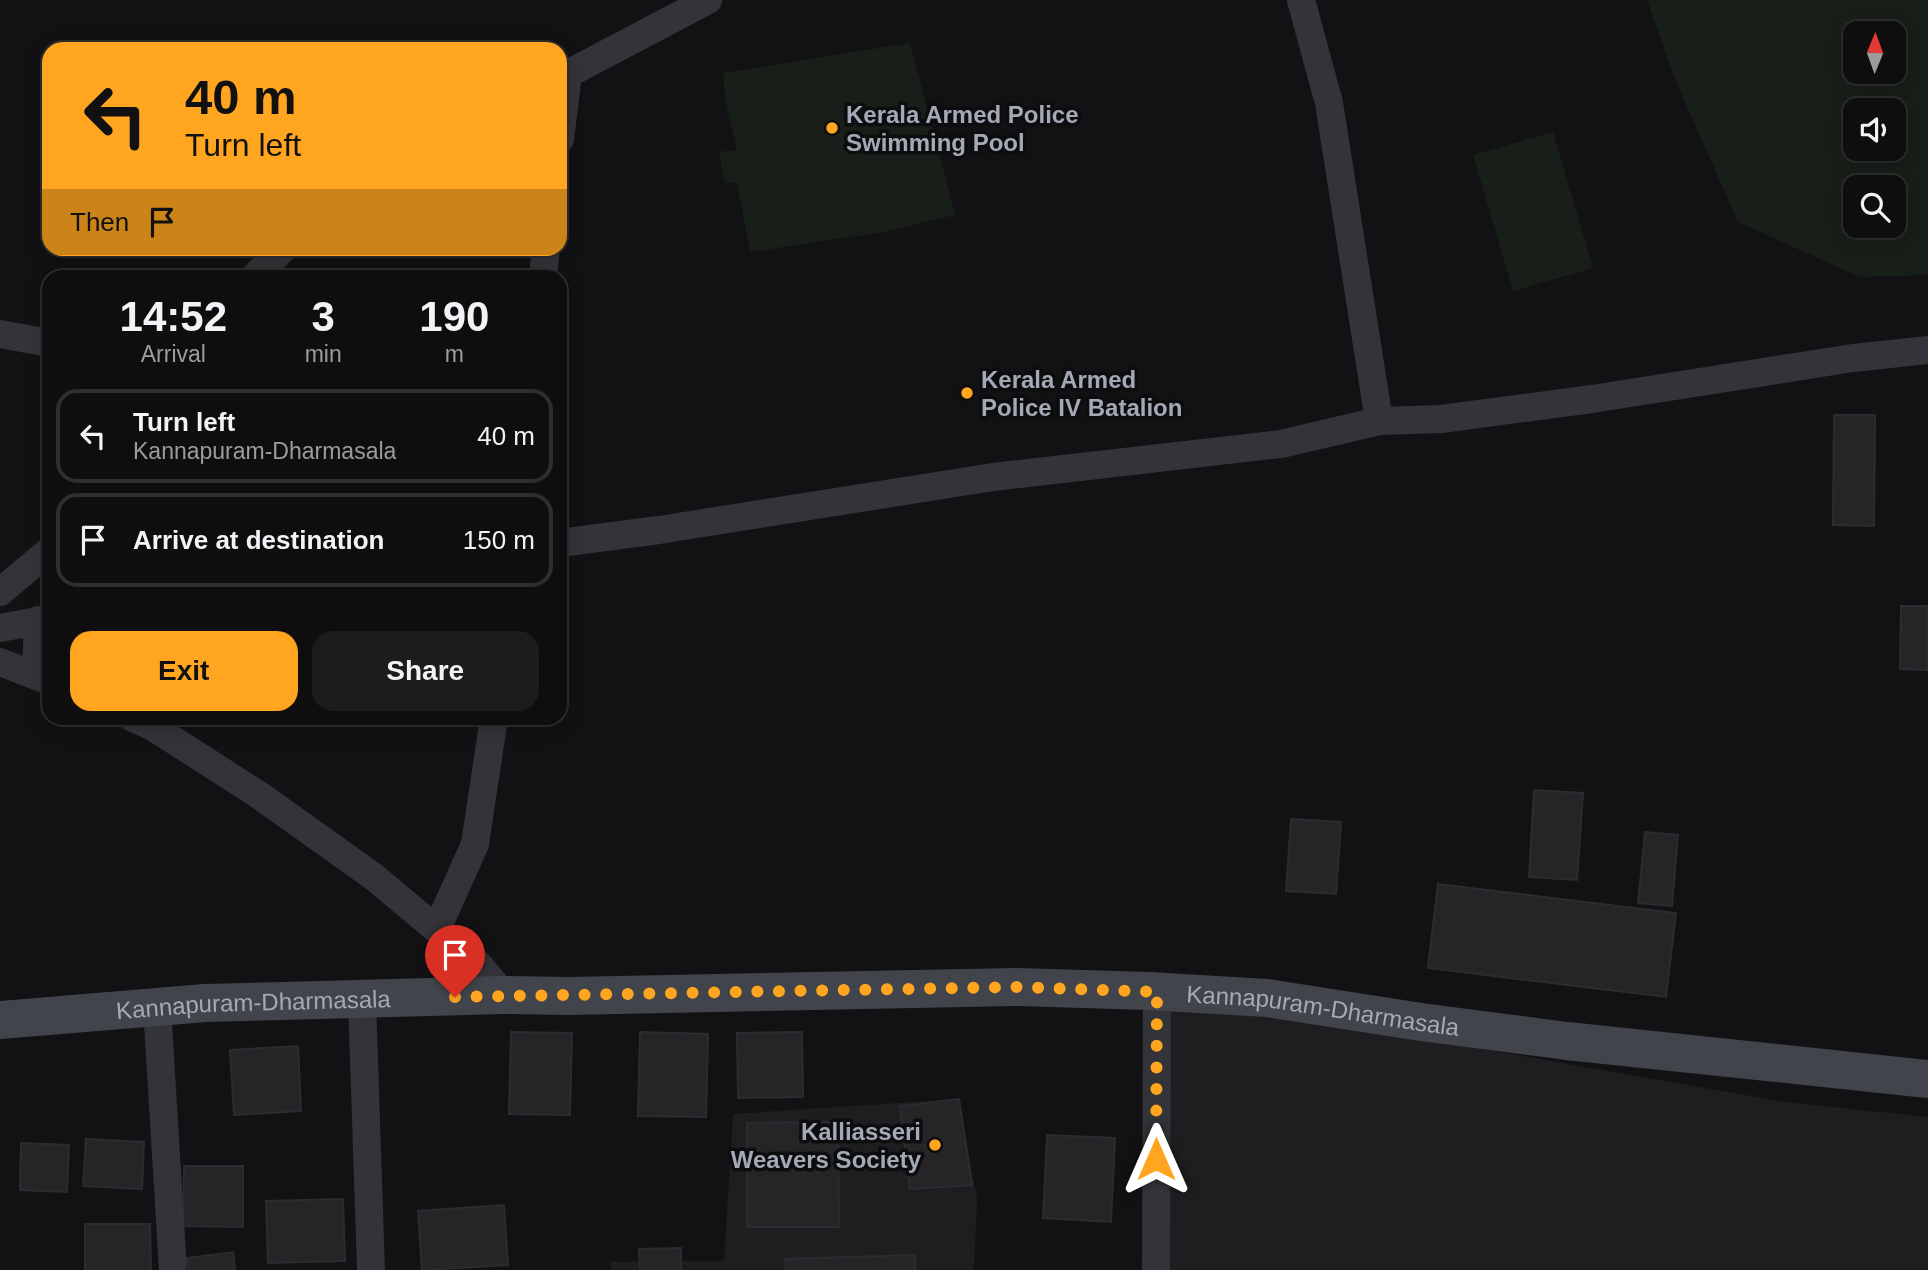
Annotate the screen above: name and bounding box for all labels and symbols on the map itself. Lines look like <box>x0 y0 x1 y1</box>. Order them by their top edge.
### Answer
north arrow <box>1843 21 1906 84</box>
place label: Kerala Armed Police Swimming Pool <box>846 101 1079 156</box>
marker: Kerala Armed Police Swimming Pool <box>824 120 840 136</box>
place label: Kerala Armed Police IV Batalion <box>981 366 1182 421</box>
marker: Kerala Armed Police IV Batalion <box>959 385 975 401</box>
pin <box>425 925 485 997</box>
street label: Kannapuram-Dharmasala <box>1186 980 1462 1040</box>
street label: Kannapuram-Dharmasala <box>115 985 392 1024</box>
place label: Kalliasseri Weavers Society <box>731 1118 922 1173</box>
position arrow <box>1119 1122 1193 1196</box>
marker: Kalliasseri Weavers Society <box>927 1137 943 1153</box>

